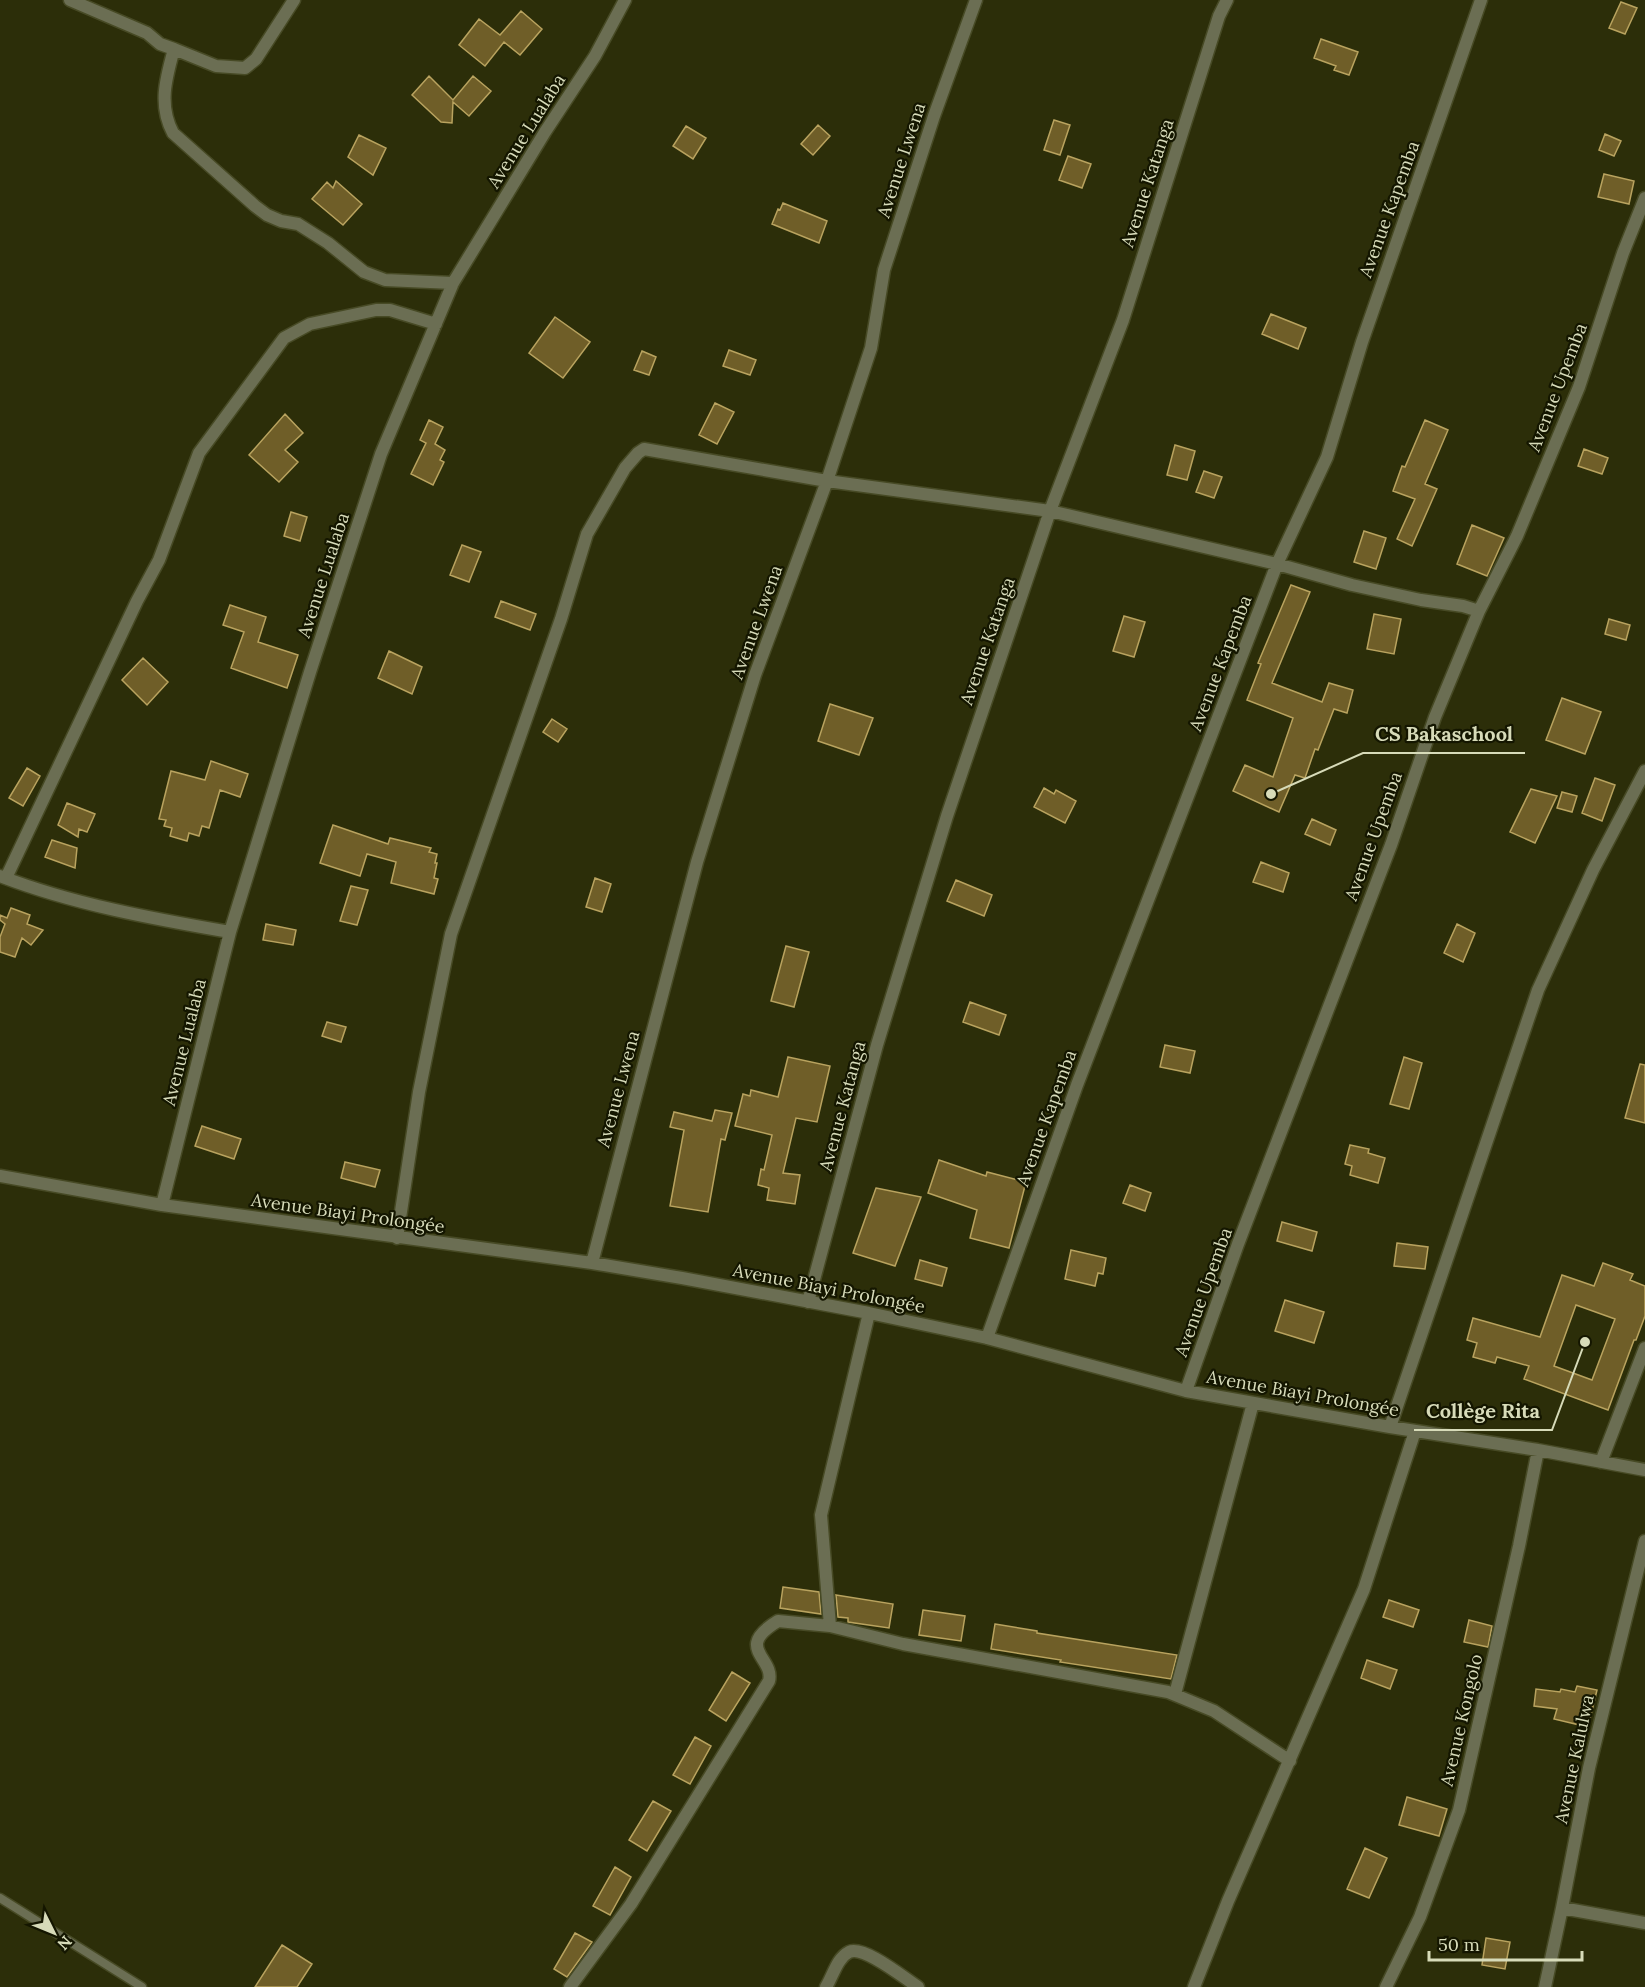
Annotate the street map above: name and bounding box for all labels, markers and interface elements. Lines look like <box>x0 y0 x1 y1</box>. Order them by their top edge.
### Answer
street label: Avenue Lualaba <box>481 70 570 193</box>
street label: Avenue Lwena <box>871 100 930 221</box>
street label: Avenue Katanga <box>1115 116 1179 251</box>
street label: Avenue Kapemba <box>1353 138 1424 281</box>
street label: Avenue Upemba <box>1522 320 1592 455</box>
street label: Avenue Lualaba <box>292 510 354 641</box>
street label: Avenue Lwena <box>724 562 787 683</box>
street label: Avenue Katanga <box>954 574 1020 709</box>
street label: Avenue Kapemba <box>1183 592 1256 735</box>
callout: CS Bakaschool <box>1363 715 1525 753</box>
text: CS Bakaschool <box>1375 721 1513 746</box>
street label: Avenue Upemba <box>1339 768 1407 905</box>
street label: Avenue Lualaba <box>157 976 211 1109</box>
street label: Avenue Lwena <box>591 1028 645 1151</box>
street label: Avenue Katanga <box>813 1038 870 1175</box>
street label: Avenue Kapemba <box>1010 1047 1081 1190</box>
street label: Avenue Biayi Prolongée <box>249 1188 446 1238</box>
street label: Avenue Upemba <box>1169 1224 1237 1361</box>
street label: Avenue Biayi Prolongée <box>730 1258 927 1318</box>
street label: Avenue Biayi Prolongée <box>1204 1365 1401 1421</box>
callout: Collège Rita <box>1414 1392 1552 1430</box>
text: Collège Rita <box>1426 1398 1541 1423</box>
street label: Avenue Kongolo <box>1434 1652 1487 1789</box>
street label: Avenue Kalulwa <box>1549 1692 1599 1827</box>
north arrow <box>24 1903 84 1963</box>
scale bar <box>1429 1924 1582 1962</box>
text: N <box>53 1932 77 1955</box>
text: 50 m <box>1438 1933 1480 1956</box>

